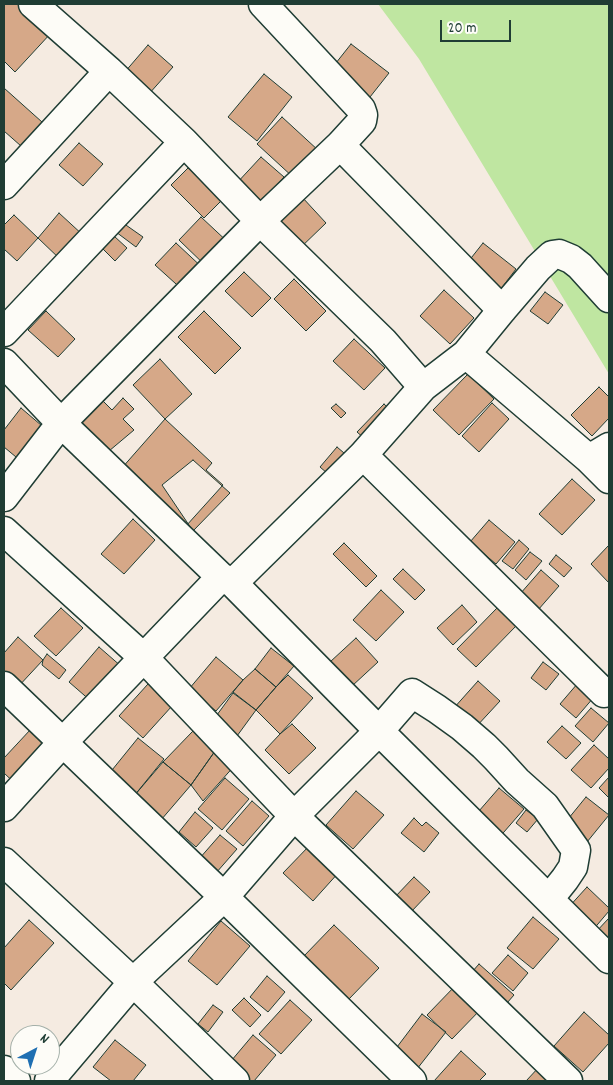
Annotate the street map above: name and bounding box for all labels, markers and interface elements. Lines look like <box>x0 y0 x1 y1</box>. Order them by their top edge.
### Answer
scale bar <box>443 10 514 42</box>
text: 20 m <box>448 18 476 40</box>
north arrow <box>10 1025 60 1075</box>
text: N <box>35 1029 53 1049</box>

